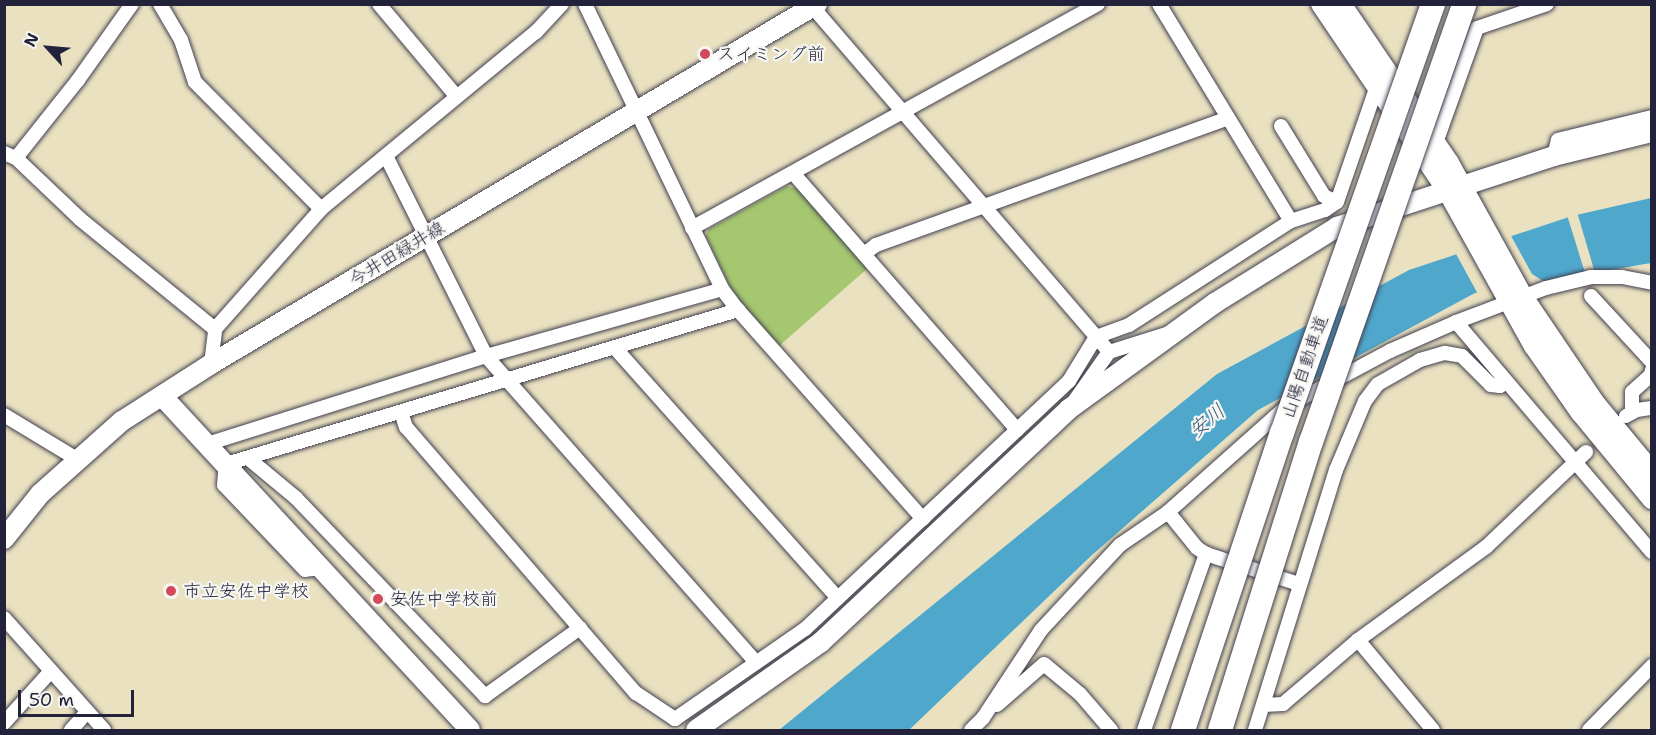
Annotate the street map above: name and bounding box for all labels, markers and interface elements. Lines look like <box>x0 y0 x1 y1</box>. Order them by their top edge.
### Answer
north arrow <box>18 18 78 78</box>
text: N <box>19 30 44 50</box>
place label: スイミング前 <box>717 43 825 65</box>
marker: スイミング前 <box>698 47 712 61</box>
street label: 今井田緑井線 <box>345 217 449 291</box>
street label: 山陽自動車道 <box>1277 312 1333 422</box>
water label: 安川 <box>1184 399 1230 443</box>
place label: 市立安佐中学校 <box>183 580 309 602</box>
marker: 市立安佐中学校 <box>164 584 178 598</box>
place label: 安佐中学校前 <box>390 588 498 610</box>
marker: 安佐中学校前 <box>371 592 385 606</box>
scale bar <box>21 678 136 716</box>
text: 50 m <box>29 688 74 712</box>

